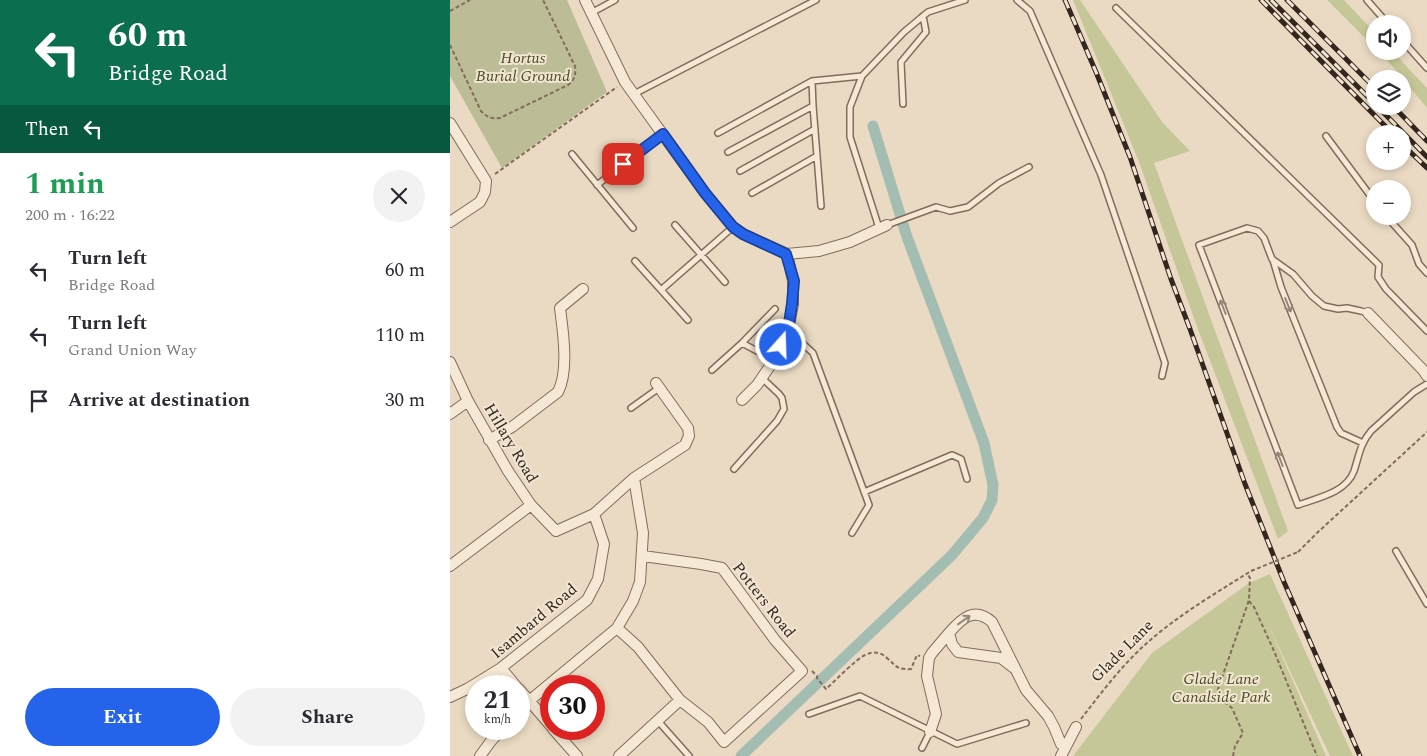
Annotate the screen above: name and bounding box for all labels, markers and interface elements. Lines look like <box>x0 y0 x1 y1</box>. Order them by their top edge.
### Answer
text: 60 m <box>108 9 188 62</box>
map controls <box>1366 15 1411 225</box>
button: sound <box>1366 15 1411 60</box>
icon: left <box>25 20 90 85</box>
park label: Hortus Burial Ground <box>476 46 570 88</box>
text: Bridge Road <box>108 57 228 90</box>
button: layers <box>1366 70 1411 115</box>
text: Then <box>25 115 69 144</box>
icon: left <box>79 115 107 143</box>
button: + <box>1366 125 1411 170</box>
pin <box>602 143 644 185</box>
icon: arrive <box>609 150 637 178</box>
text: 1 min <box>25 161 105 207</box>
button: close <box>373 170 425 222</box>
button: − <box>1366 180 1411 225</box>
text: 200 m · 16:22 <box>25 203 115 227</box>
text: Turn left <box>68 244 147 273</box>
text: 60 m <box>385 256 425 285</box>
icon: left <box>25 257 53 285</box>
text: Bridge Road <box>68 273 155 297</box>
one-way arrow <box>1284 297 1294 312</box>
one-way arrow <box>1218 300 1227 315</box>
text: Turn left <box>68 309 147 338</box>
position arrow <box>754 318 806 370</box>
text: 110 m <box>375 321 425 350</box>
icon: left <box>25 322 53 350</box>
text: Grand Union Way <box>68 338 197 362</box>
text: Arrive at destination <box>68 386 250 415</box>
text: 30 m <box>385 386 425 415</box>
icon: arrive <box>25 387 53 415</box>
street label: Hillary Road <box>478 399 544 487</box>
one-way arrow <box>1275 452 1284 467</box>
street label: Potters Road <box>727 557 801 643</box>
street label: Isambard Road <box>485 577 583 665</box>
street label: Glade Lane <box>1085 614 1159 688</box>
one-way arrow <box>957 615 971 625</box>
park label: Glade Lane Canalside Park <box>1171 667 1271 709</box>
speed limit sign: 30 <box>540 675 605 740</box>
text: 21 <box>483 682 512 720</box>
button: Exit <box>25 688 220 746</box>
button: Share <box>230 688 425 746</box>
text: km/h <box>484 710 511 729</box>

